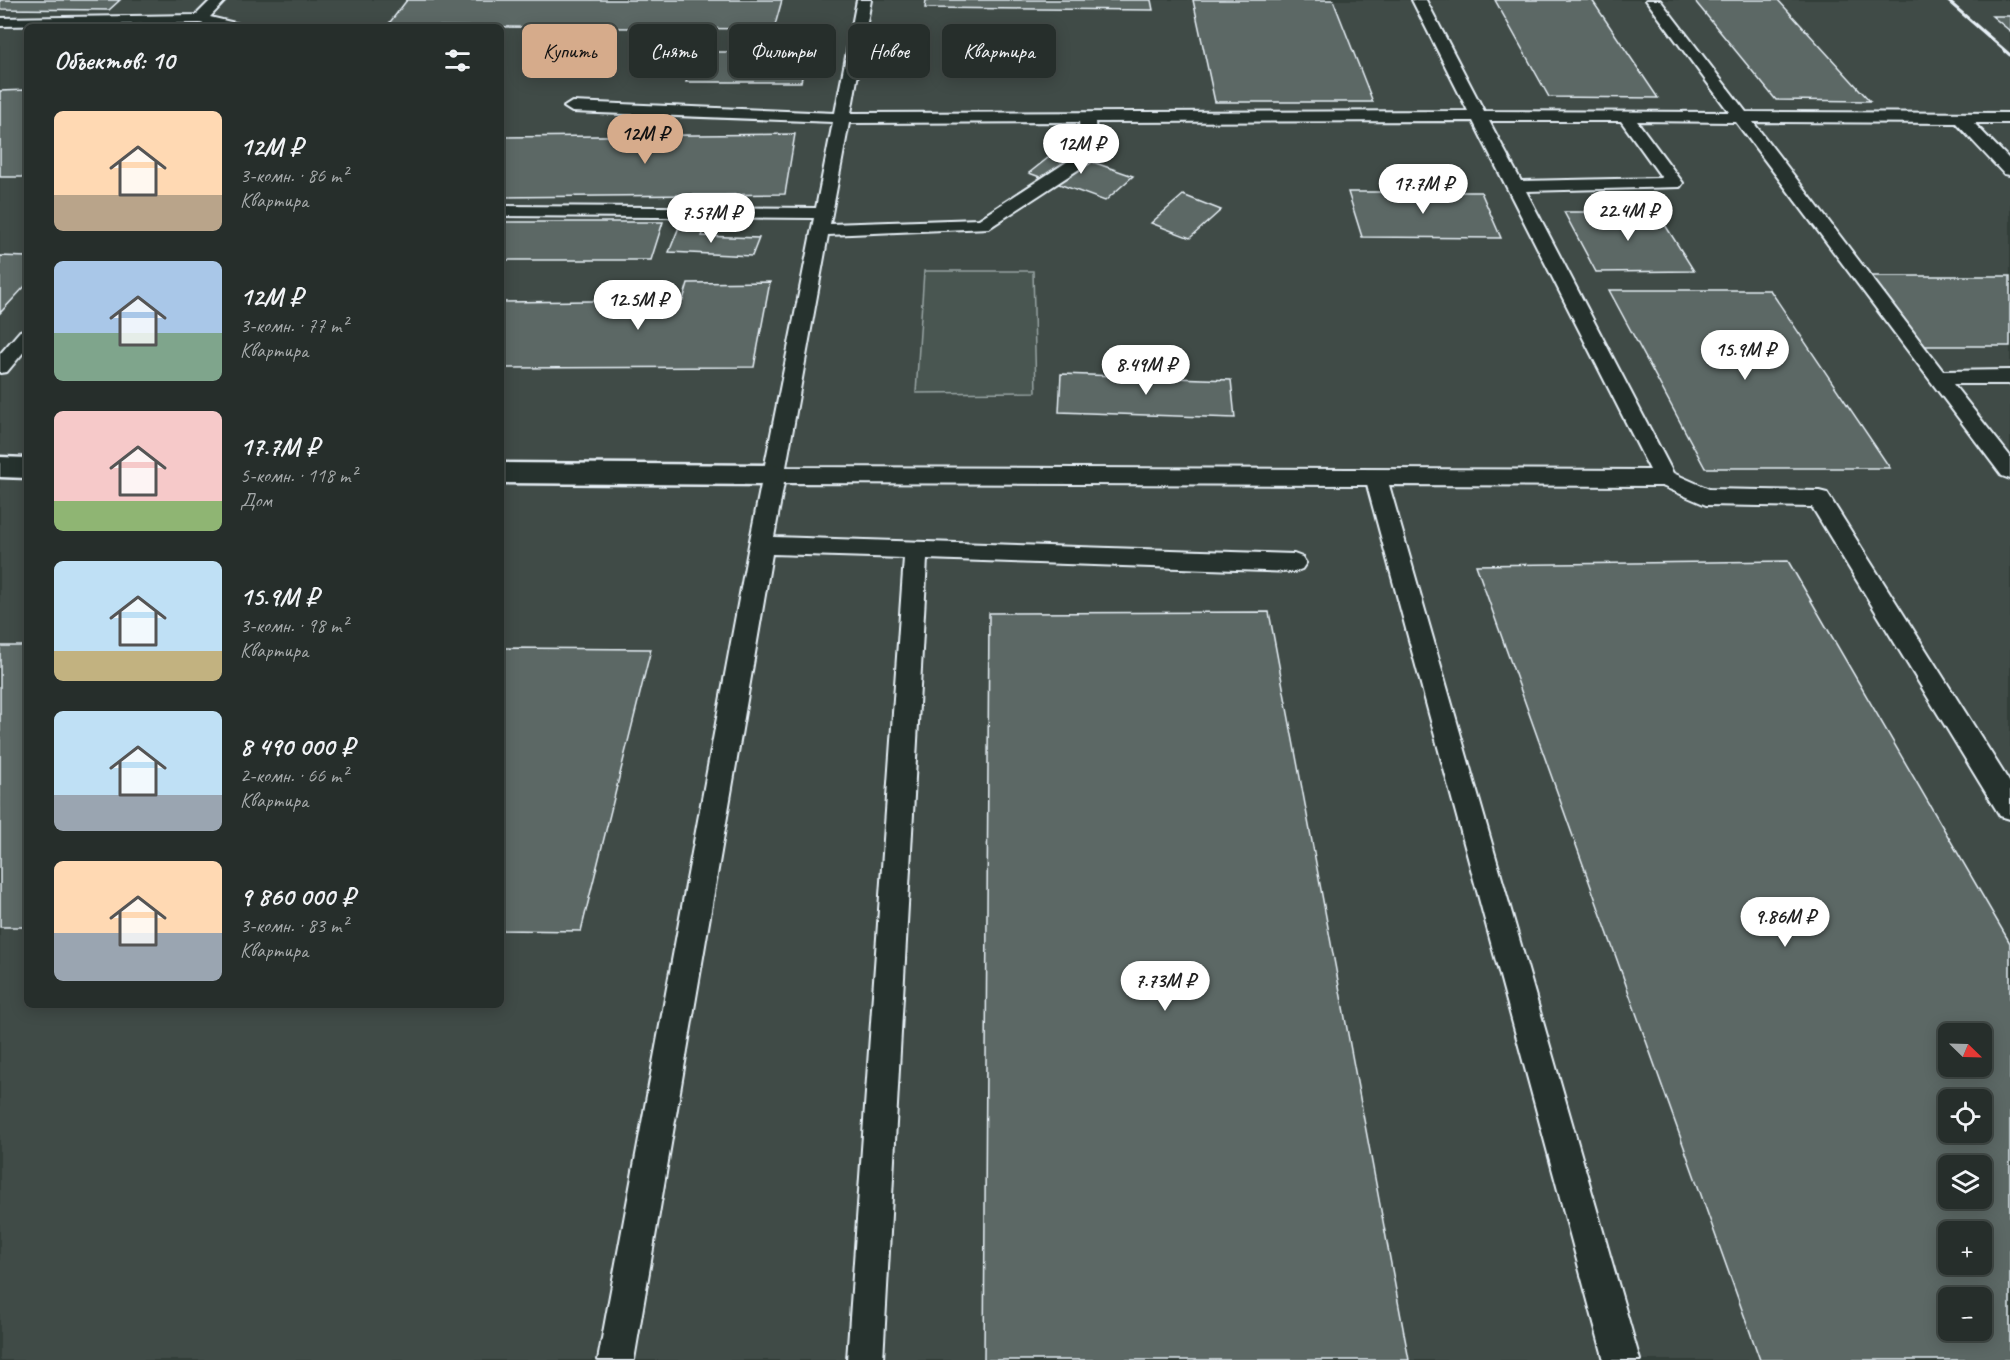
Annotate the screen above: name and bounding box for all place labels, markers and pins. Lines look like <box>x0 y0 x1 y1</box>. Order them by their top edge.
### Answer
pin: 12M ₽ <box>603 114 687 165</box>
pin: 12M ₽ <box>1039 124 1123 175</box>
pin: 17.7M ₽ <box>1368 164 1478 215</box>
pin: 22.4M ₽ <box>1573 191 1683 242</box>
pin: 7.57M ₽ <box>656 193 766 244</box>
pin: 12.5M ₽ <box>583 280 693 331</box>
pin: 15.9M ₽ <box>1690 330 1800 381</box>
pin: 8.49M ₽ <box>1091 345 1201 396</box>
pin: 9.86M ₽ <box>1730 897 1840 948</box>
pin: 7.73M ₽ <box>1110 961 1220 1012</box>

